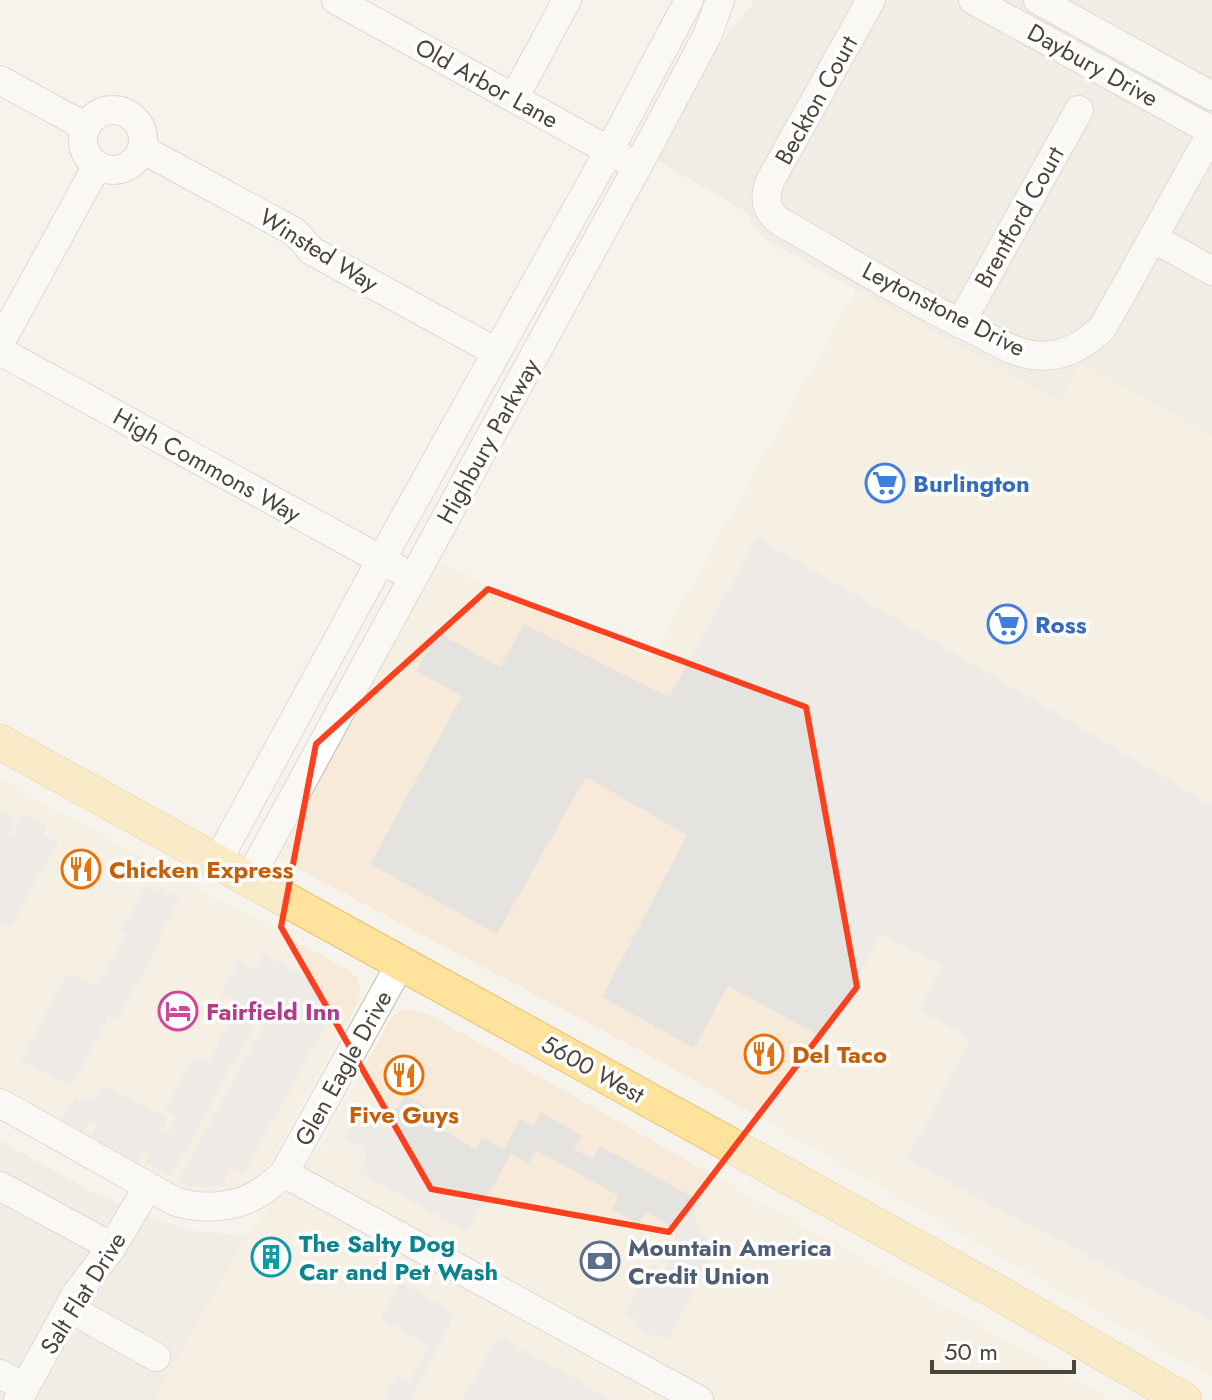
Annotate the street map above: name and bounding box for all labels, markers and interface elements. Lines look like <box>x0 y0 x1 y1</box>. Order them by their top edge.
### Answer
street label: Daybury Drive <box>1021 15 1165 115</box>
street label: Old Arbor Lane <box>409 29 565 137</box>
street label: Beckton Court <box>766 29 866 171</box>
street label: Brentford Court <box>966 140 1073 294</box>
street label: Winsted Way <box>253 199 386 301</box>
street label: Leytonstone Drive <box>856 253 1032 365</box>
street label: Highbury Parkway <box>428 352 548 530</box>
street label: High Commons Way <box>107 399 308 531</box>
supermarket icon: Burlington <box>864 462 906 504</box>
place label: Burlington <box>913 466 1030 501</box>
supermarket icon: Ross <box>986 603 1028 645</box>
place label: Ross <box>1035 607 1087 642</box>
restaurant icon: Chicken Express <box>60 848 102 890</box>
place label: Chicken Express <box>109 852 293 887</box>
street label: Glen Eagle Drive <box>286 984 400 1152</box>
hotel icon: Fairfield Inn <box>157 990 199 1032</box>
place label: Fairfield Inn <box>206 994 340 1029</box>
street label: 5600 West <box>535 1026 651 1112</box>
restaurant icon: Del Taco <box>743 1033 785 1075</box>
place label: Del Taco <box>792 1037 887 1072</box>
restaurant icon: Five Guys <box>383 1054 425 1096</box>
place label: Five Guys <box>349 1097 459 1132</box>
street label: Salt Flat Drive <box>31 1225 135 1361</box>
place label: The Salty Dog Car and Pet Wash <box>299 1226 498 1289</box>
place label: Mountain America Credit Union <box>628 1230 832 1293</box>
building icon: The Salty Dog Car and Pet Wash <box>250 1236 292 1278</box>
bank icon: Mountain America Credit Union <box>579 1240 621 1282</box>
scale bar <box>932 1324 1074 1374</box>
text: 50 m <box>944 1334 998 1369</box>

